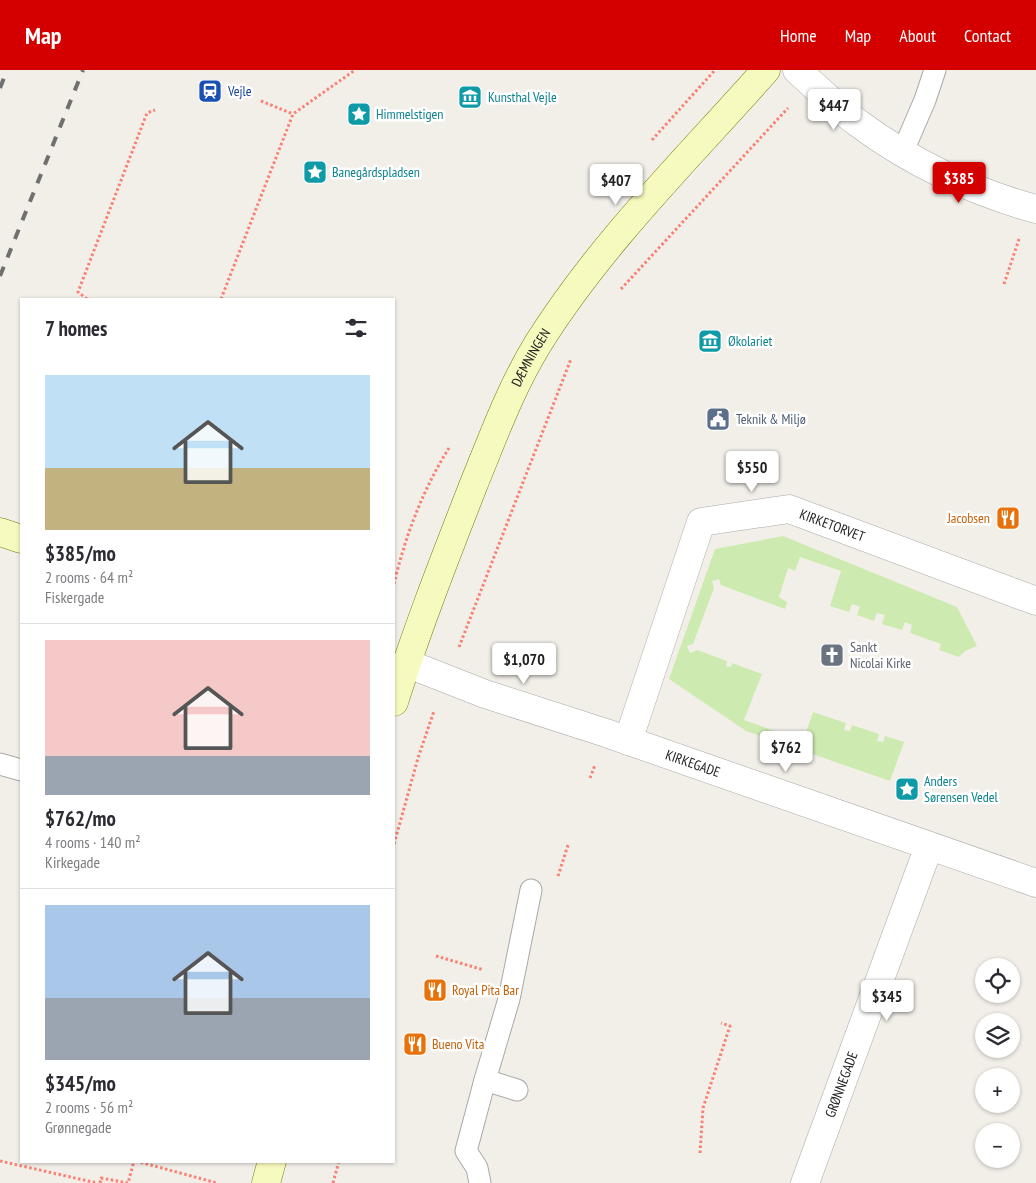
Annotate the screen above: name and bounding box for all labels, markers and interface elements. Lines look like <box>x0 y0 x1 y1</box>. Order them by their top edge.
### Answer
text: Map <box>25 20 62 51</box>
text: Home <box>780 24 817 47</box>
text: Map <box>845 24 871 47</box>
text: About <box>899 24 936 47</box>
text: Contact <box>964 24 1011 47</box>
station icon: Vejle <box>197 78 223 104</box>
place label: Vejle <box>227 82 252 100</box>
museum icon: Kunsthal Vejle <box>457 84 483 110</box>
place label: Kunsthal Vejle <box>488 88 557 106</box>
pin: $447 <box>804 88 864 131</box>
text: $447 <box>819 95 849 115</box>
place icon: Himmelstigen <box>346 101 372 127</box>
place label: Himmelstigen <box>376 105 443 123</box>
place icon: Banegårdspladsen <box>302 159 328 185</box>
pin: $385 <box>929 162 989 204</box>
place label: Banegårdspladsen <box>332 163 420 181</box>
pin: $407 <box>586 164 646 206</box>
text: $385 <box>944 168 974 188</box>
text: $407 <box>601 170 631 190</box>
icon: filters <box>342 314 370 342</box>
text: 7 homes <box>45 315 107 342</box>
street label: DÆMNINGEN <box>507 325 554 390</box>
museum icon: Økolariet <box>697 328 723 354</box>
place label: Økolariet <box>728 332 773 350</box>
public building icon: Teknik & Miljø <box>705 406 731 432</box>
icon: home <box>163 407 253 497</box>
place label: Teknik & Miljø <box>736 410 806 428</box>
pin: $550 <box>722 450 782 493</box>
text: $550 <box>737 457 767 477</box>
street label: KIRKETORVET <box>797 505 868 546</box>
restaurant icon: Jacobsen <box>995 505 1021 531</box>
place label: Jacobsen <box>946 509 990 527</box>
text: $385/mo <box>45 540 116 567</box>
text: 2 rooms · 64 m² <box>45 567 133 587</box>
text: Fiskergade <box>45 587 104 607</box>
place label: Sankt Nicolai Kirke <box>850 638 911 672</box>
pin: $1,070 <box>483 642 565 685</box>
church icon: Sankt Nicolai Kirke <box>819 642 845 668</box>
text: $1,070 <box>503 649 545 669</box>
icon: home <box>163 673 253 763</box>
pin: $762 <box>756 730 816 773</box>
text: $762 <box>771 737 801 757</box>
street label: KIRKEGADE <box>663 745 723 781</box>
place label: Anders Sørensen Vedel <box>924 772 999 806</box>
place icon: Anders Sørensen Vedel <box>894 776 920 802</box>
text: $762/mo <box>45 805 116 832</box>
text: 4 rooms · 140 m² <box>45 832 141 852</box>
text: Kirkegade <box>45 852 100 872</box>
icon: home <box>163 938 253 1028</box>
map controls <box>975 958 1020 1168</box>
button: locate <box>975 958 1020 1003</box>
restaurant icon: Royal Pita Bar <box>422 977 448 1003</box>
pin: $345 <box>857 980 917 1022</box>
place label: Royal Pita Bar <box>452 981 519 999</box>
text: $345 <box>872 986 902 1006</box>
button: layers <box>975 1013 1020 1058</box>
restaurant icon: Bueno Vita <box>402 1031 428 1057</box>
place label: Bueno Vita <box>432 1035 484 1053</box>
street label: GRØNNEGADE <box>821 1049 862 1120</box>
button: + <box>975 1068 1020 1113</box>
text: $345/mo <box>45 1070 116 1097</box>
text: 2 rooms · 56 m² <box>45 1097 133 1117</box>
text: Grønnegade <box>45 1117 112 1137</box>
button: − <box>975 1123 1020 1168</box>

